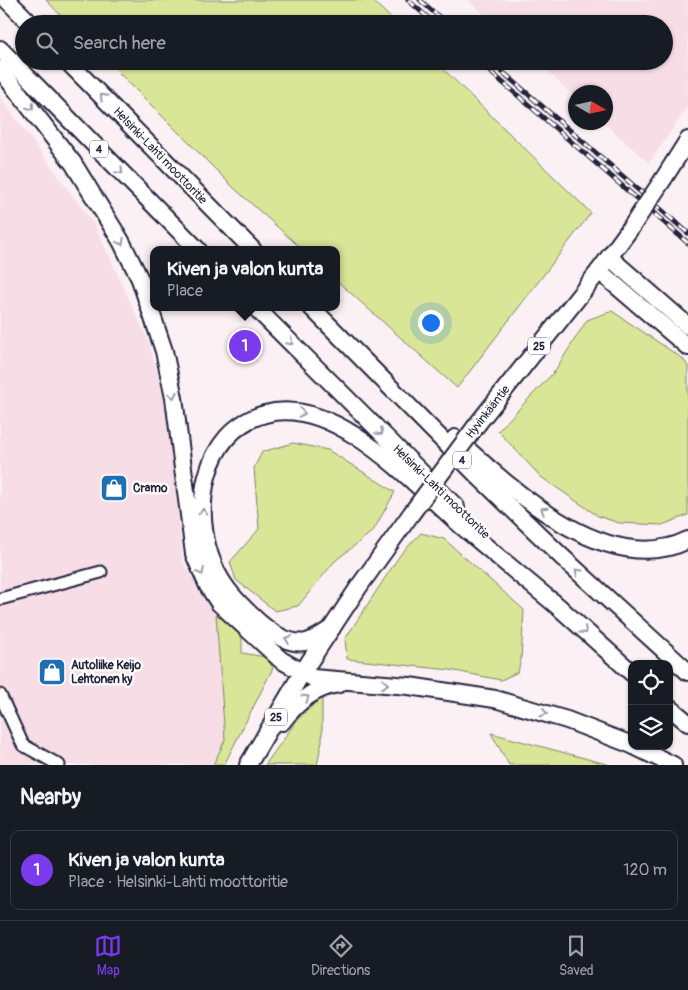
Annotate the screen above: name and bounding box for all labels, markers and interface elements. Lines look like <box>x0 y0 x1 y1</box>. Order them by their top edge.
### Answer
search box <box>15 15 673 70</box>
icon: search <box>33 29 61 57</box>
text: Search here <box>73 31 166 55</box>
north arrow <box>568 85 613 130</box>
one-way arrow <box>100 94 109 103</box>
one-way arrow <box>25 101 33 110</box>
street label: Helsinki-Lahti moottoritie <box>110 104 210 208</box>
road number: 4 <box>90 140 108 158</box>
one-way arrow <box>114 165 123 174</box>
one-way arrow <box>115 237 125 246</box>
popup <box>150 246 340 311</box>
text: Kiven ja valon kunta <box>167 257 323 281</box>
text: Place <box>167 281 203 301</box>
your location <box>418 310 444 336</box>
pin: 1 <box>229 327 261 365</box>
one-way arrow <box>284 336 293 345</box>
road number: 25 <box>528 338 550 354</box>
street label: Hyvinkääntie <box>463 383 513 441</box>
one-way arrow <box>168 391 178 399</box>
one-way arrow <box>297 408 306 418</box>
one-way arrow <box>374 426 383 435</box>
street label: Helsinki-Lahti moottoritie <box>389 442 493 542</box>
road number: 4 <box>453 452 471 468</box>
shop icon: Cramo <box>99 473 129 503</box>
place label: Cramo <box>133 481 168 496</box>
one-way arrow <box>540 507 549 517</box>
one-way arrow <box>197 508 208 516</box>
one-way arrow <box>195 567 206 576</box>
one-way arrow <box>575 569 584 578</box>
one-way arrow <box>579 625 588 634</box>
one-way arrow <box>284 635 293 645</box>
shop icon: Autoliike Keijo Lehtonen ky <box>37 657 67 687</box>
place label: Autoliike Keijo Lehtonen ky <box>71 658 142 687</box>
map controls <box>628 660 673 750</box>
button: locate <box>628 660 673 705</box>
one-way arrow <box>381 679 389 690</box>
one-way arrow <box>300 695 310 704</box>
button: layers <box>628 705 673 750</box>
one-way arrow <box>540 707 548 717</box>
road number: 25 <box>265 709 287 726</box>
text: Nearby <box>20 784 81 811</box>
text: Kiven ja valon kunta <box>68 848 225 872</box>
text: 1 <box>34 860 40 880</box>
text: 120 m <box>623 860 667 880</box>
text: Place · Helsinki-Lahti moottoritie <box>68 872 288 892</box>
tab: Map <box>94 932 122 979</box>
tab: Directions <box>311 932 370 979</box>
tab: Saved <box>559 932 594 979</box>

